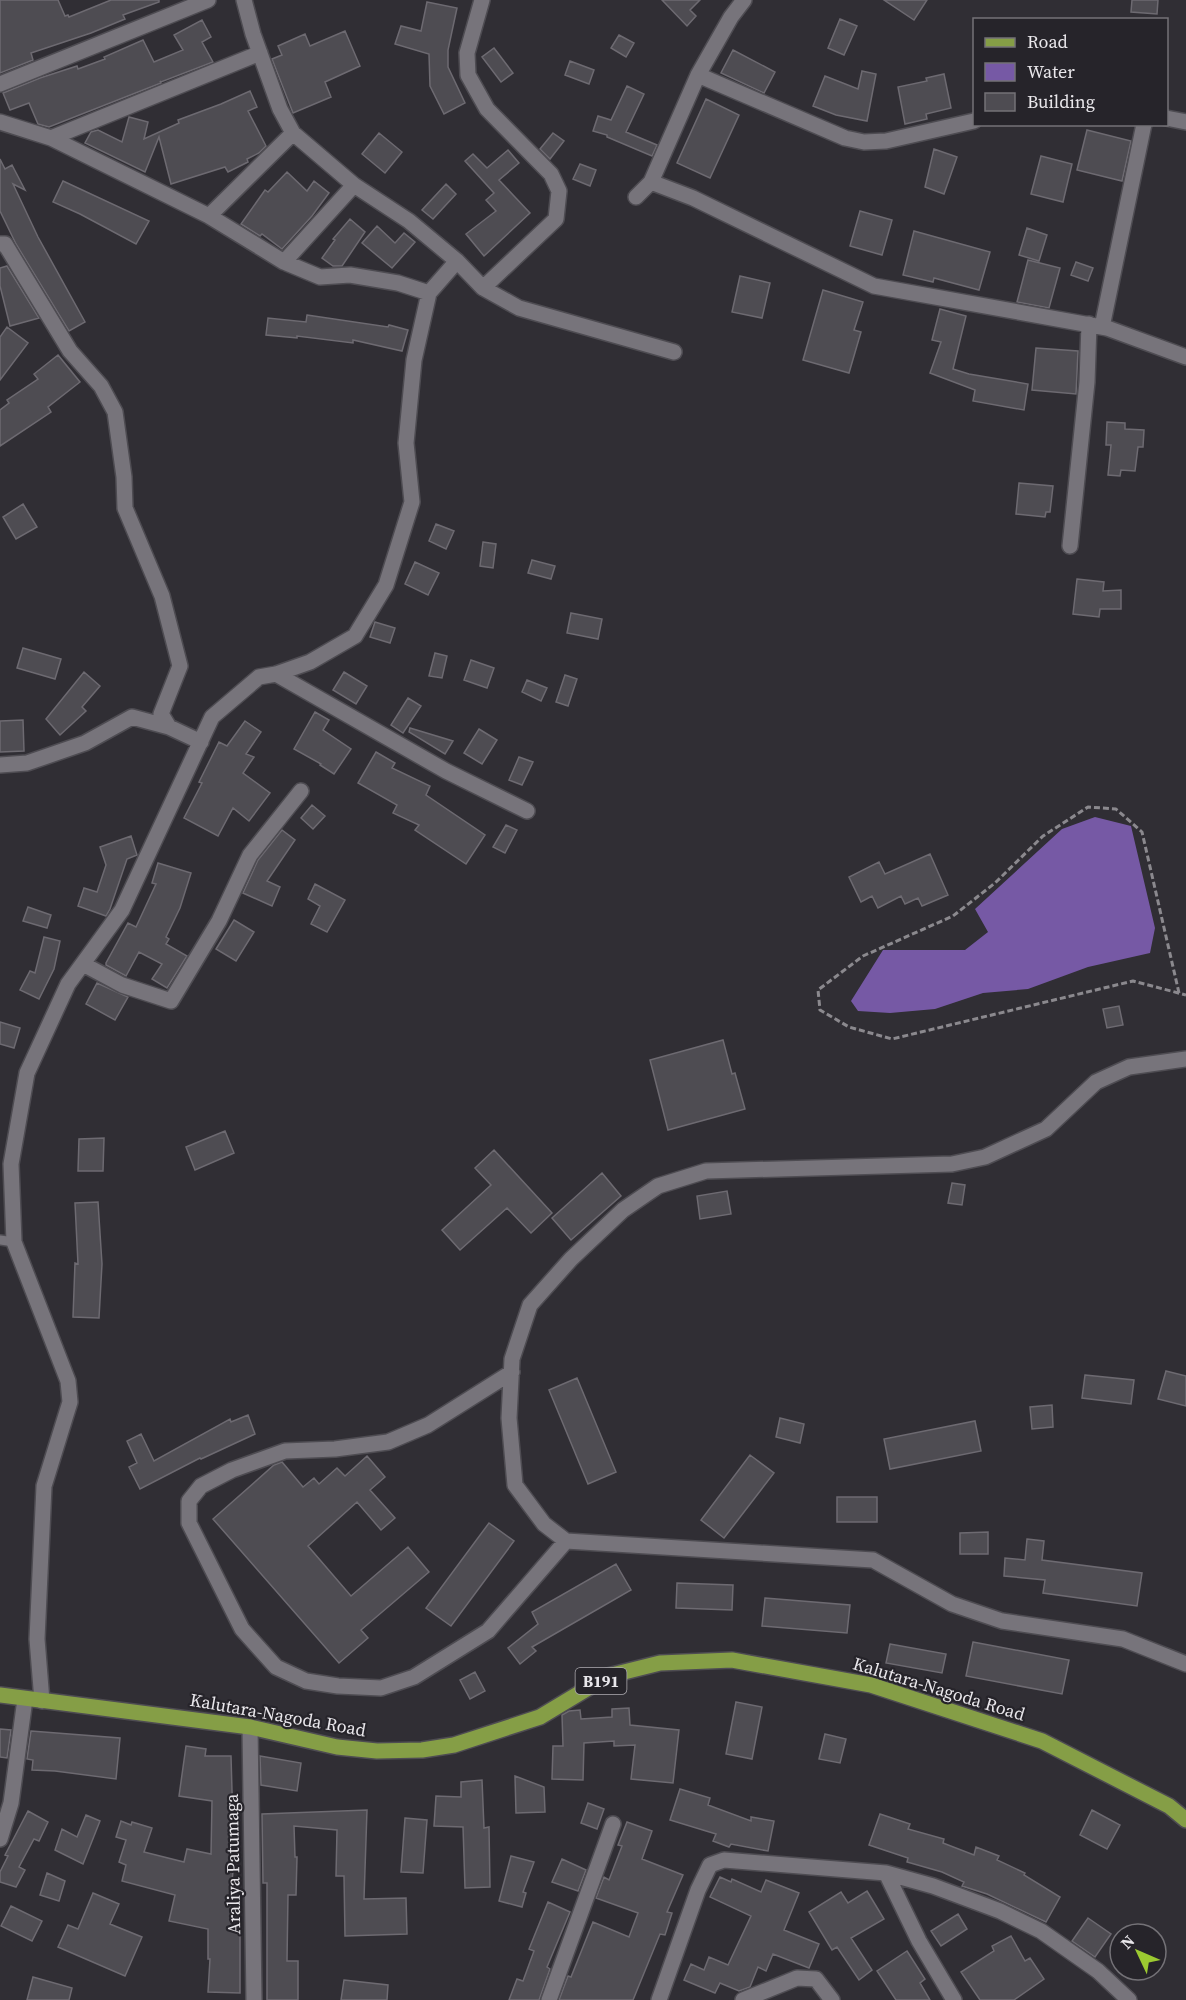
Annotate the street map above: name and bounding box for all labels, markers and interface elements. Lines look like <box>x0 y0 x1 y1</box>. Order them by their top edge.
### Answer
legend <box>973 18 1168 126</box>
text: Road <box>1027 29 1068 54</box>
text: Water <box>1027 59 1075 84</box>
text: Building <box>1027 89 1095 114</box>
street label: Kalutara-Nagoda Road <box>850 1650 1028 1727</box>
road number: B191 <box>576 1668 626 1694</box>
street label: Kalutara-Nagoda Road <box>188 1687 368 1742</box>
street label: Araliya Patumaga <box>219 1793 246 1935</box>
north arrow <box>1108 1922 1168 1982</box>
text: N <box>1115 1929 1139 1953</box>

